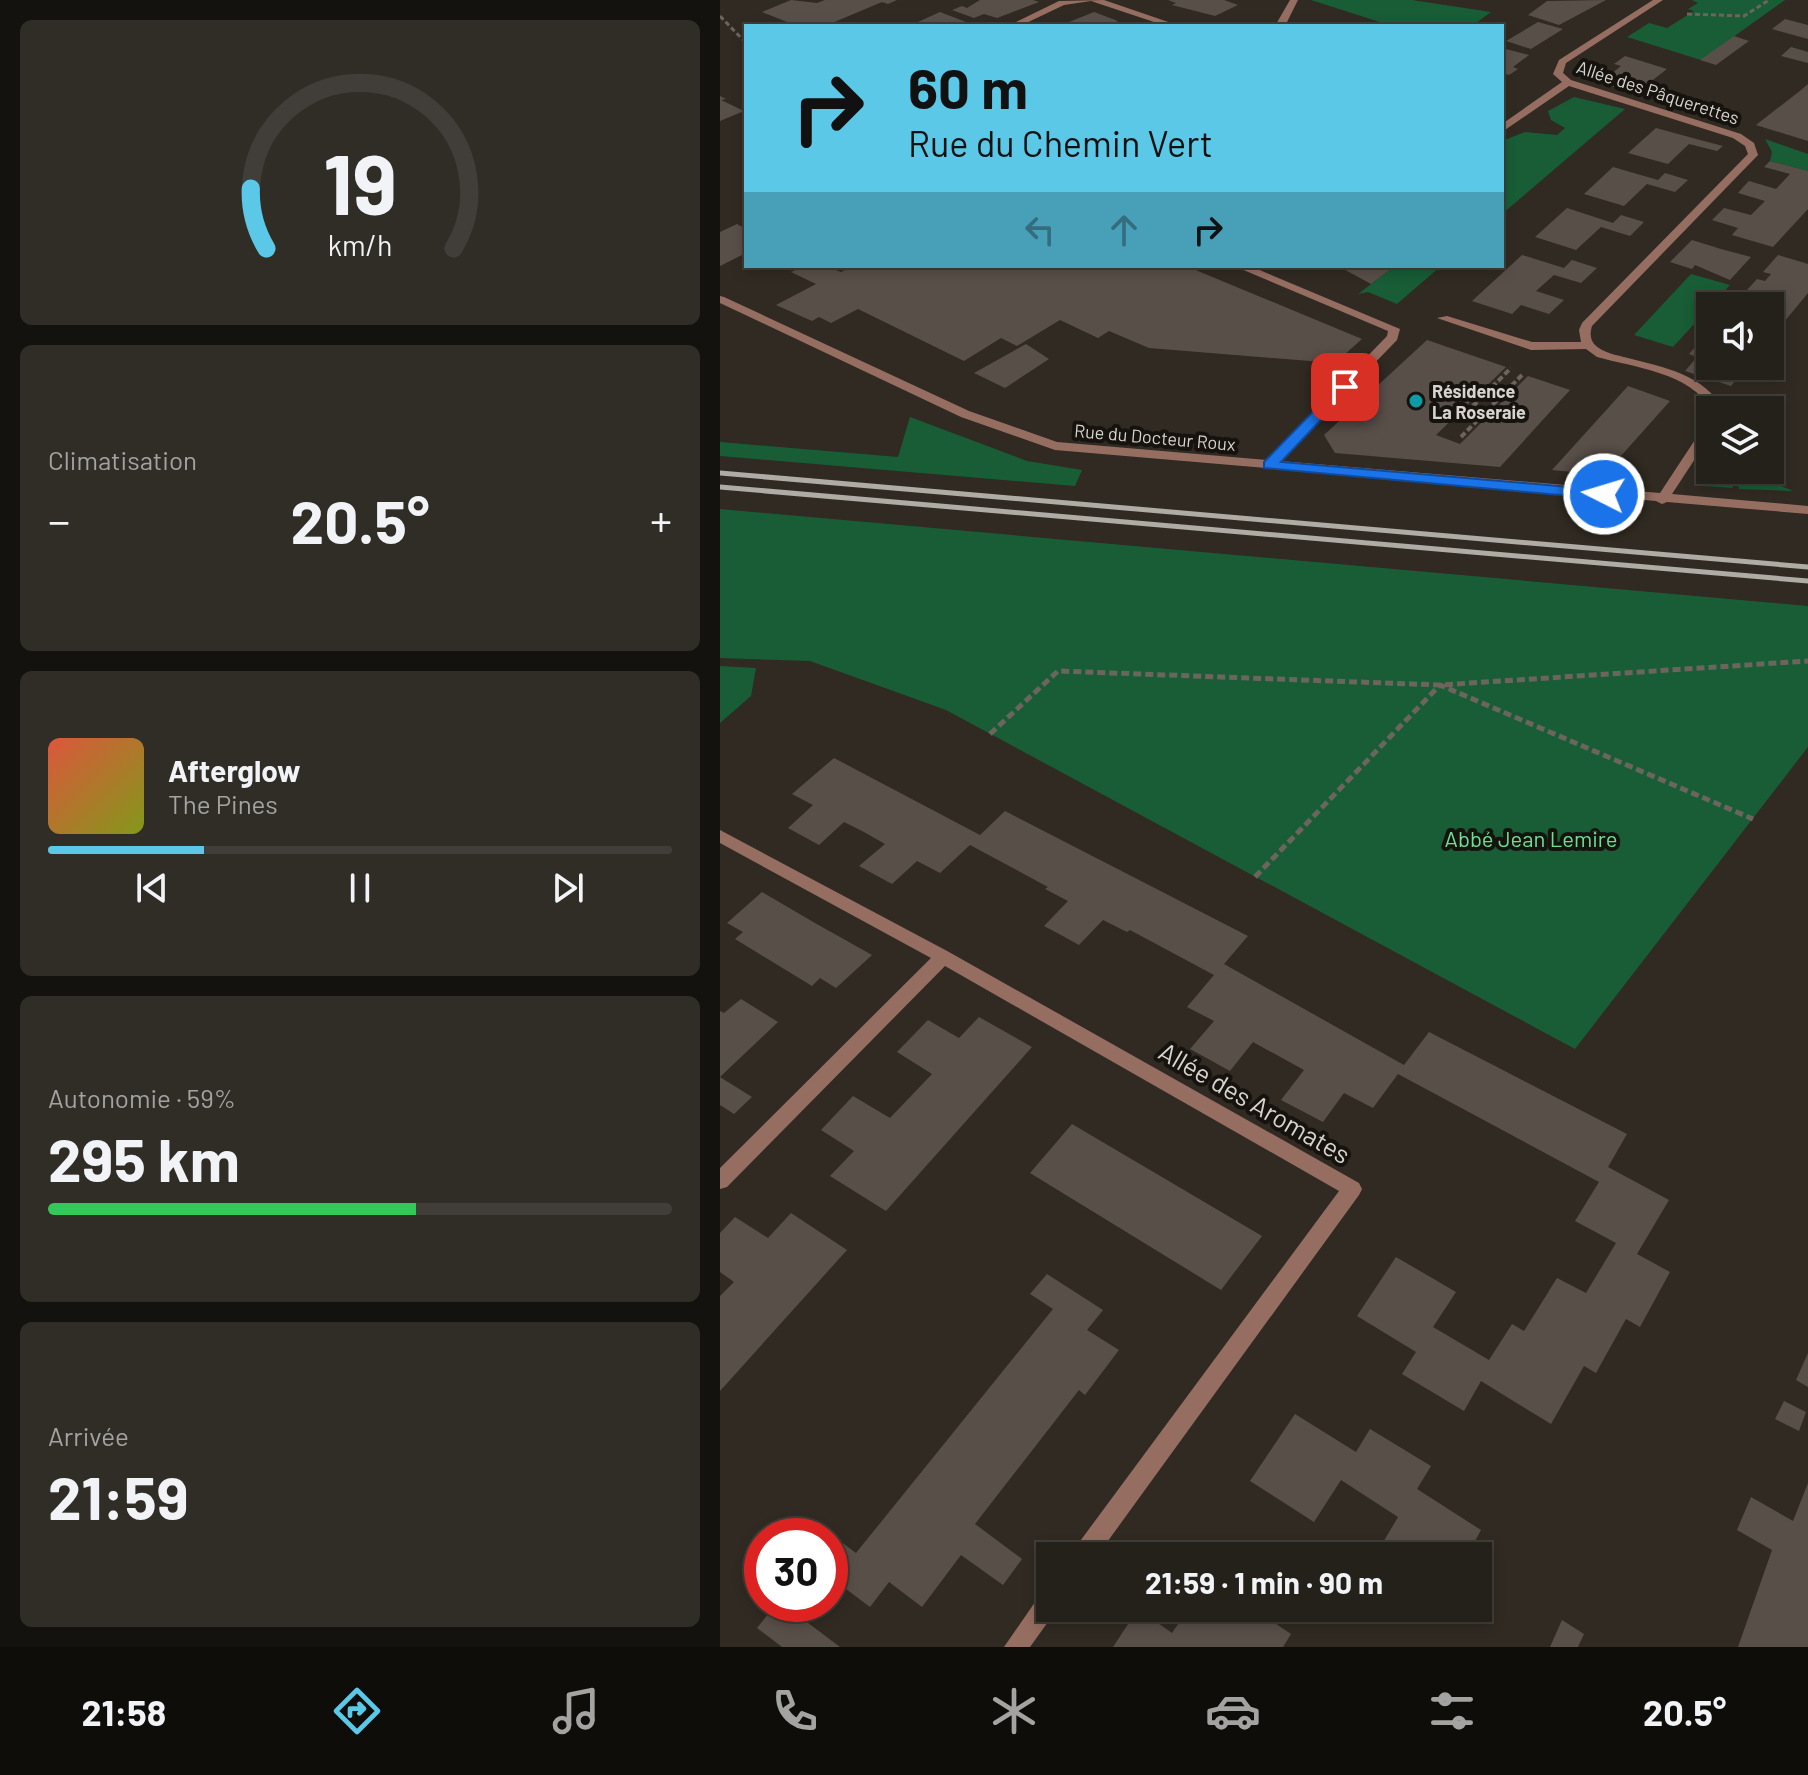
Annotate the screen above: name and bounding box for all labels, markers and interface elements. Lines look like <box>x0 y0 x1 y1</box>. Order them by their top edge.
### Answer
text: 60 m <box>908 53 1028 120</box>
street label: Allée des Pâquerettes <box>1574 55 1742 129</box>
icon: right <box>776 56 880 160</box>
text: Rue du Chemin Vert <box>908 121 1213 164</box>
text: 19 <box>323 131 397 231</box>
icon: left <box>1018 208 1062 252</box>
icon: ahead <box>1102 208 1146 252</box>
icon: right <box>1186 208 1230 252</box>
text: km/h <box>328 227 392 262</box>
map controls <box>1696 292 1784 484</box>
button: sound <box>1696 292 1784 380</box>
pin <box>1311 353 1379 421</box>
icon: arrive <box>1323 365 1367 409</box>
place label: Résidence La Roseraie <box>1432 380 1526 423</box>
marker: Résidence La Roseraie <box>1407 392 1425 410</box>
button: layers <box>1696 396 1784 484</box>
street label: Rue du Docteur Roux <box>1073 419 1237 455</box>
text: Climatisation <box>48 444 197 475</box>
position arrow <box>1562 452 1646 536</box>
text: 20.5° <box>291 484 429 556</box>
text: − <box>48 493 70 546</box>
text: + <box>650 493 672 546</box>
text: Afterglow <box>168 752 301 788</box>
text: The Pines <box>168 788 278 819</box>
park label: Abbé Jean Lemire <box>1445 825 1617 851</box>
icon: previous <box>130 866 174 910</box>
icon: pause <box>338 866 382 910</box>
icon: next <box>546 866 590 910</box>
street label: Allée des Aromates <box>1154 1035 1356 1169</box>
text: Autonomie · 59% <box>48 1082 236 1113</box>
text: 295 km <box>48 1122 240 1194</box>
text: Arrivée <box>48 1420 129 1451</box>
text: 21:59 <box>48 1460 189 1532</box>
speed limit sign: 30 <box>744 1518 848 1622</box>
text: 21:59 · 1 min · 90 m <box>1145 1564 1383 1600</box>
icon: directions <box>329 1683 385 1739</box>
icon: music <box>548 1683 604 1739</box>
icon: phone <box>767 1683 823 1739</box>
icon: climate <box>986 1683 1042 1739</box>
icon: car <box>1205 1683 1261 1739</box>
icon: filters <box>1424 1683 1480 1739</box>
text: 21:58 <box>81 1690 166 1733</box>
text: 20.5° <box>1643 1690 1726 1733</box>

